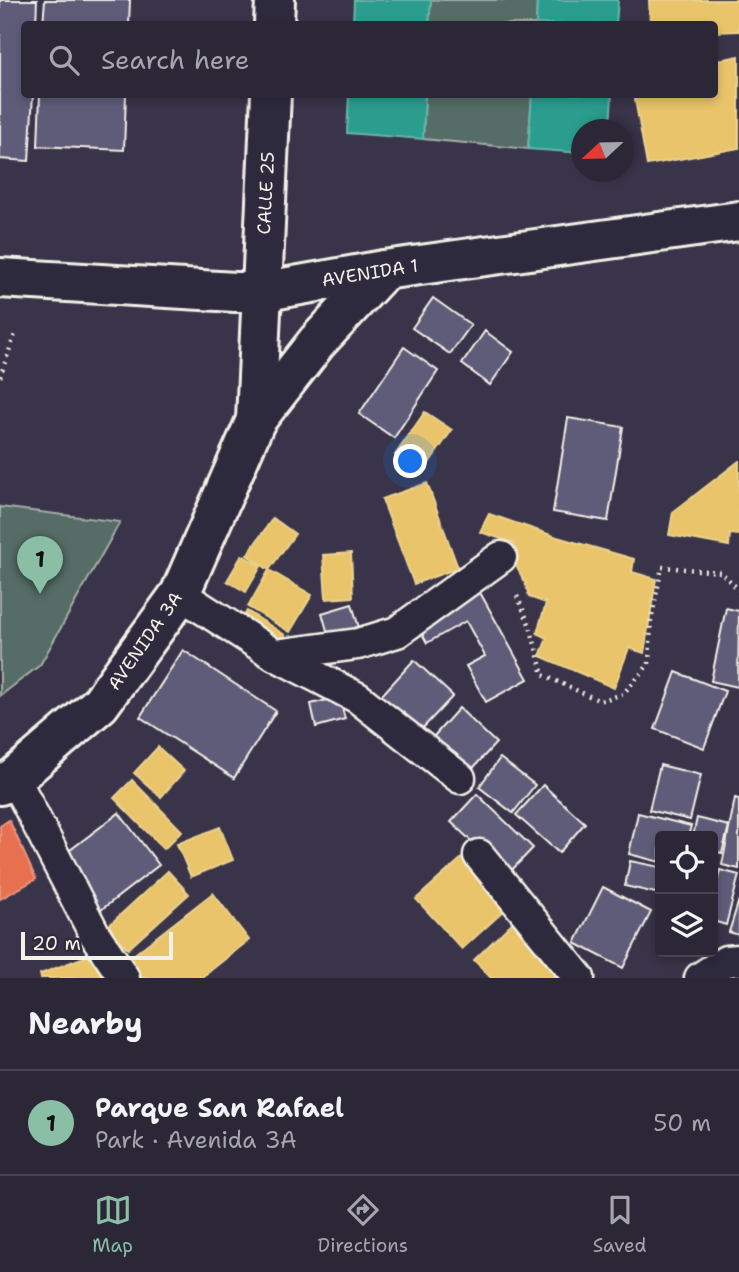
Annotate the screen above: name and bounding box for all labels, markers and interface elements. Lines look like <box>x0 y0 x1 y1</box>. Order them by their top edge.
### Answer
search box <box>21 21 718 98</box>
icon: search <box>45 41 83 79</box>
text: Search here <box>101 42 250 77</box>
north arrow <box>571 119 634 182</box>
street label: CALLE 25 <box>252 151 280 235</box>
street label: AVENIDA 1 <box>320 254 420 292</box>
your location <box>393 444 427 478</box>
pin: 1 <box>17 536 63 594</box>
street label: AVENIDA 3A <box>102 587 188 695</box>
map controls <box>655 831 718 957</box>
button: locate <box>655 831 718 894</box>
button: layers <box>655 894 718 957</box>
scale bar <box>21 929 173 961</box>
text: 20 m <box>32 931 81 956</box>
text: Nearby <box>28 1003 143 1044</box>
text: Parque San Rafael <box>95 1090 344 1125</box>
text: 1 <box>46 1108 56 1138</box>
text: 50 m <box>653 1108 711 1138</box>
text: Park · Avenida 3A <box>95 1125 297 1155</box>
tab: Map <box>92 1191 133 1258</box>
tab: Directions <box>318 1191 408 1258</box>
tab: Saved <box>593 1191 647 1258</box>

